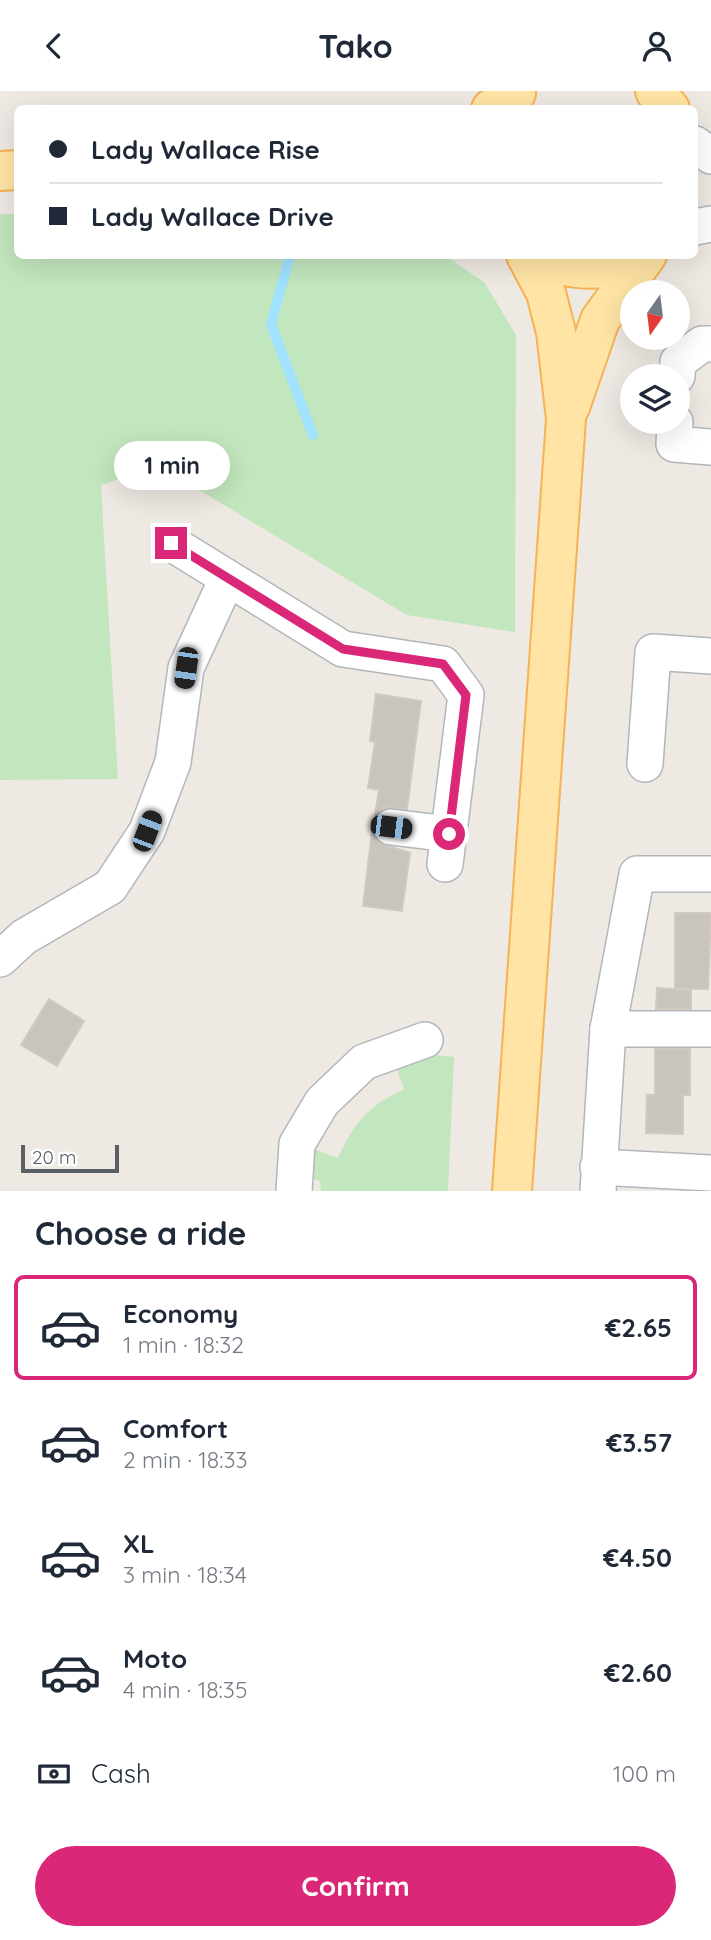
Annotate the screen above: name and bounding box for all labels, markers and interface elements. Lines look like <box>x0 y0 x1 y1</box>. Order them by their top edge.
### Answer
text: Tako <box>318 26 393 66</box>
icon: back <box>35 27 73 65</box>
icon: person <box>638 27 676 65</box>
text: Lady Wallace Rise <box>91 133 320 166</box>
text: Lady Wallace Drive <box>91 200 334 233</box>
north arrow <box>620 280 690 350</box>
map controls <box>620 280 690 434</box>
button: layers <box>620 364 690 434</box>
callout: 1 min <box>113 441 229 491</box>
text: 1 min <box>144 451 200 480</box>
route end <box>155 527 187 559</box>
car <box>173 646 200 690</box>
car <box>130 808 165 854</box>
car <box>369 814 414 840</box>
route start <box>433 818 465 850</box>
scale bar <box>21 1142 119 1174</box>
text: 20 m <box>32 1145 76 1169</box>
text: Choose a ride <box>35 1213 247 1253</box>
icon: car <box>39 1296 102 1359</box>
text: Economy <box>123 1297 238 1330</box>
text: €2.65 <box>605 1311 672 1344</box>
text: 1 min · 18:32 <box>123 1330 244 1359</box>
icon: car <box>39 1411 102 1474</box>
text: Comfort <box>123 1412 228 1445</box>
text: €3.57 <box>606 1426 672 1459</box>
text: 2 min · 18:33 <box>123 1445 248 1474</box>
icon: car <box>39 1526 102 1589</box>
text: XL <box>123 1527 155 1560</box>
text: €4.50 <box>603 1541 672 1574</box>
text: 3 min · 18:34 <box>123 1560 247 1589</box>
icon: car <box>39 1641 102 1704</box>
text: Moto <box>123 1642 187 1675</box>
text: €2.60 <box>604 1656 672 1689</box>
text: 4 min · 18:35 <box>123 1675 247 1704</box>
icon: cash <box>35 1755 73 1793</box>
text: Cash <box>91 1757 151 1790</box>
text: 100 m <box>613 1759 676 1788</box>
button: Confirm <box>35 1846 676 1926</box>

